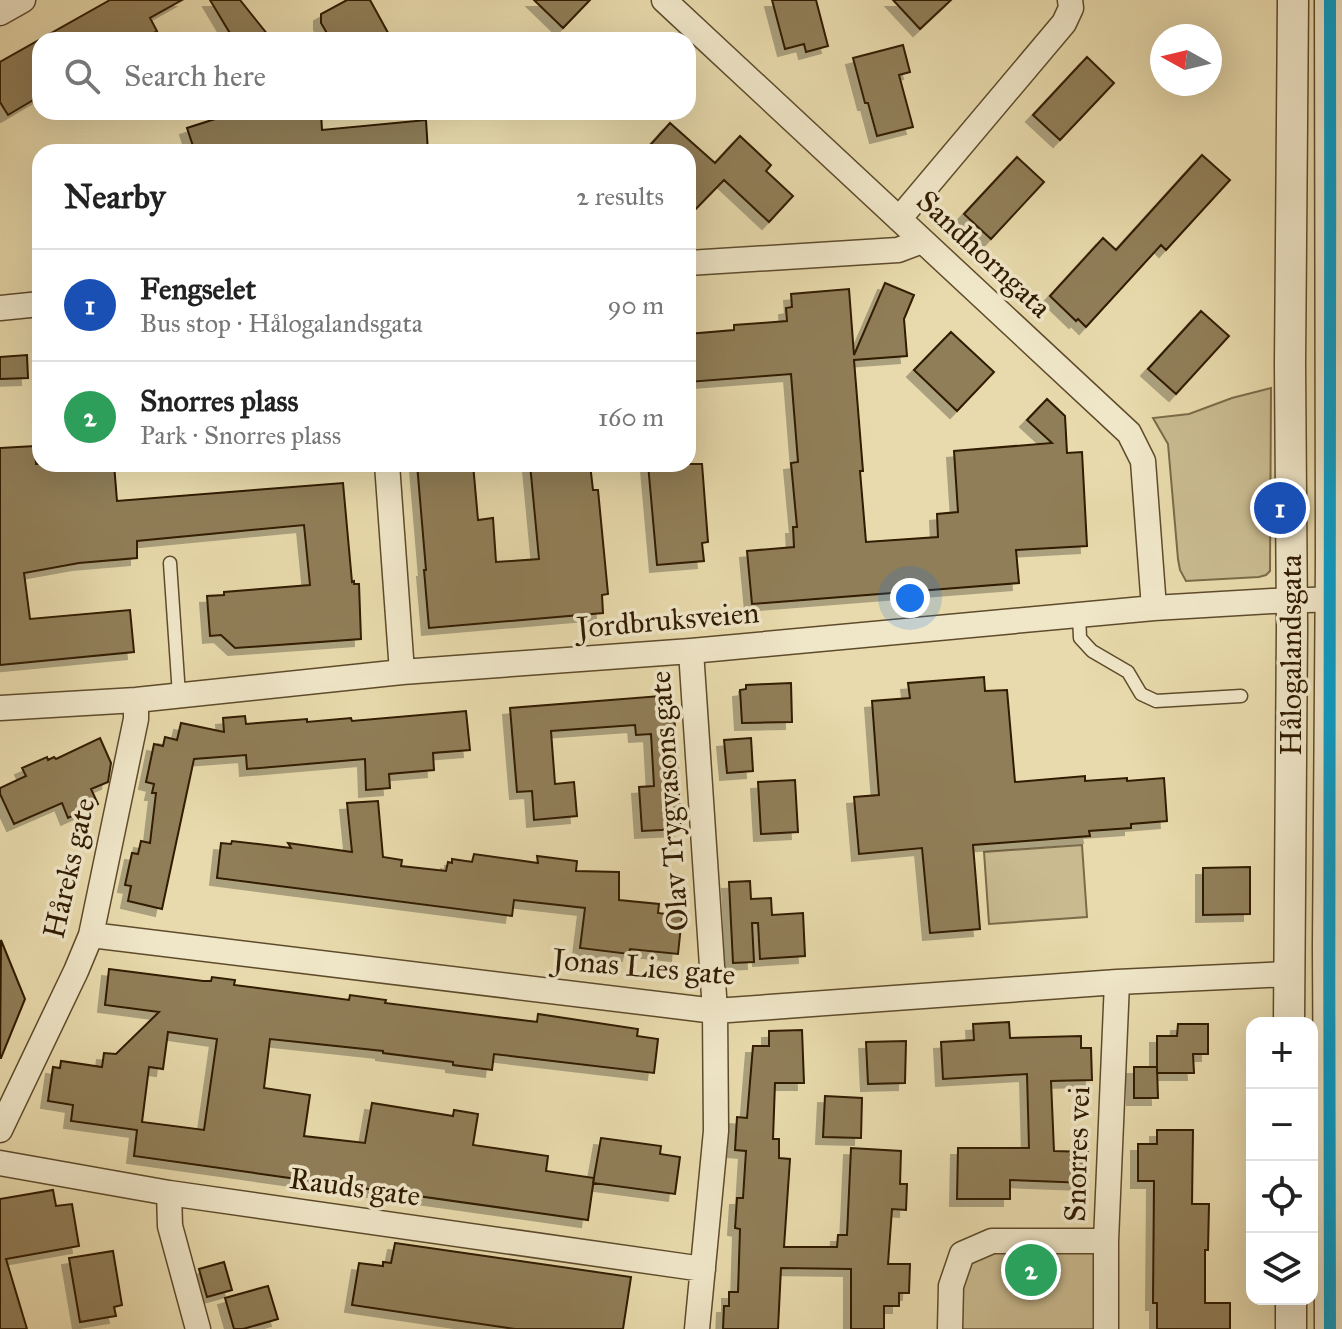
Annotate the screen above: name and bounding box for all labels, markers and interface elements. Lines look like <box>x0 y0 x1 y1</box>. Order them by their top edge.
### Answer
north arrow <box>1150 24 1222 96</box>
search box <box>32 32 696 120</box>
icon: search <box>60 54 104 98</box>
text: Search here <box>124 58 266 94</box>
text: Nearby <box>64 176 166 217</box>
text: 2 results <box>576 180 664 212</box>
street label: Sandhorngata <box>909 183 1059 326</box>
text: Fengselet <box>140 271 256 307</box>
text: 1 <box>85 289 95 321</box>
text: 90 m <box>607 289 664 321</box>
text: Bus stop · Hålogalandsgata <box>140 307 423 339</box>
text: Snorres plass <box>140 383 298 419</box>
text: 2 <box>84 401 96 433</box>
text: 160 m <box>598 401 664 433</box>
text: Park · Snorres plass <box>140 419 341 451</box>
pin: 1 <box>1254 478 1306 538</box>
street label: Hålogalandsgata <box>1273 554 1309 756</box>
your location <box>890 578 930 618</box>
street label: Jordbruksveien <box>572 594 761 646</box>
street label: Olav Trygvasons gate <box>642 670 696 932</box>
street label: Håreks gate <box>35 794 103 942</box>
street label: Jonas Lies gate <box>548 941 737 993</box>
map controls <box>1246 1017 1318 1305</box>
button: + <box>1246 1017 1318 1089</box>
street label: Snorres vei <box>1057 1086 1097 1222</box>
button: − <box>1246 1089 1318 1161</box>
street label: Rauds gate <box>287 1160 423 1214</box>
button: locate <box>1246 1161 1318 1233</box>
button: layers <box>1246 1233 1318 1305</box>
pin: 2 <box>1005 1240 1057 1300</box>

